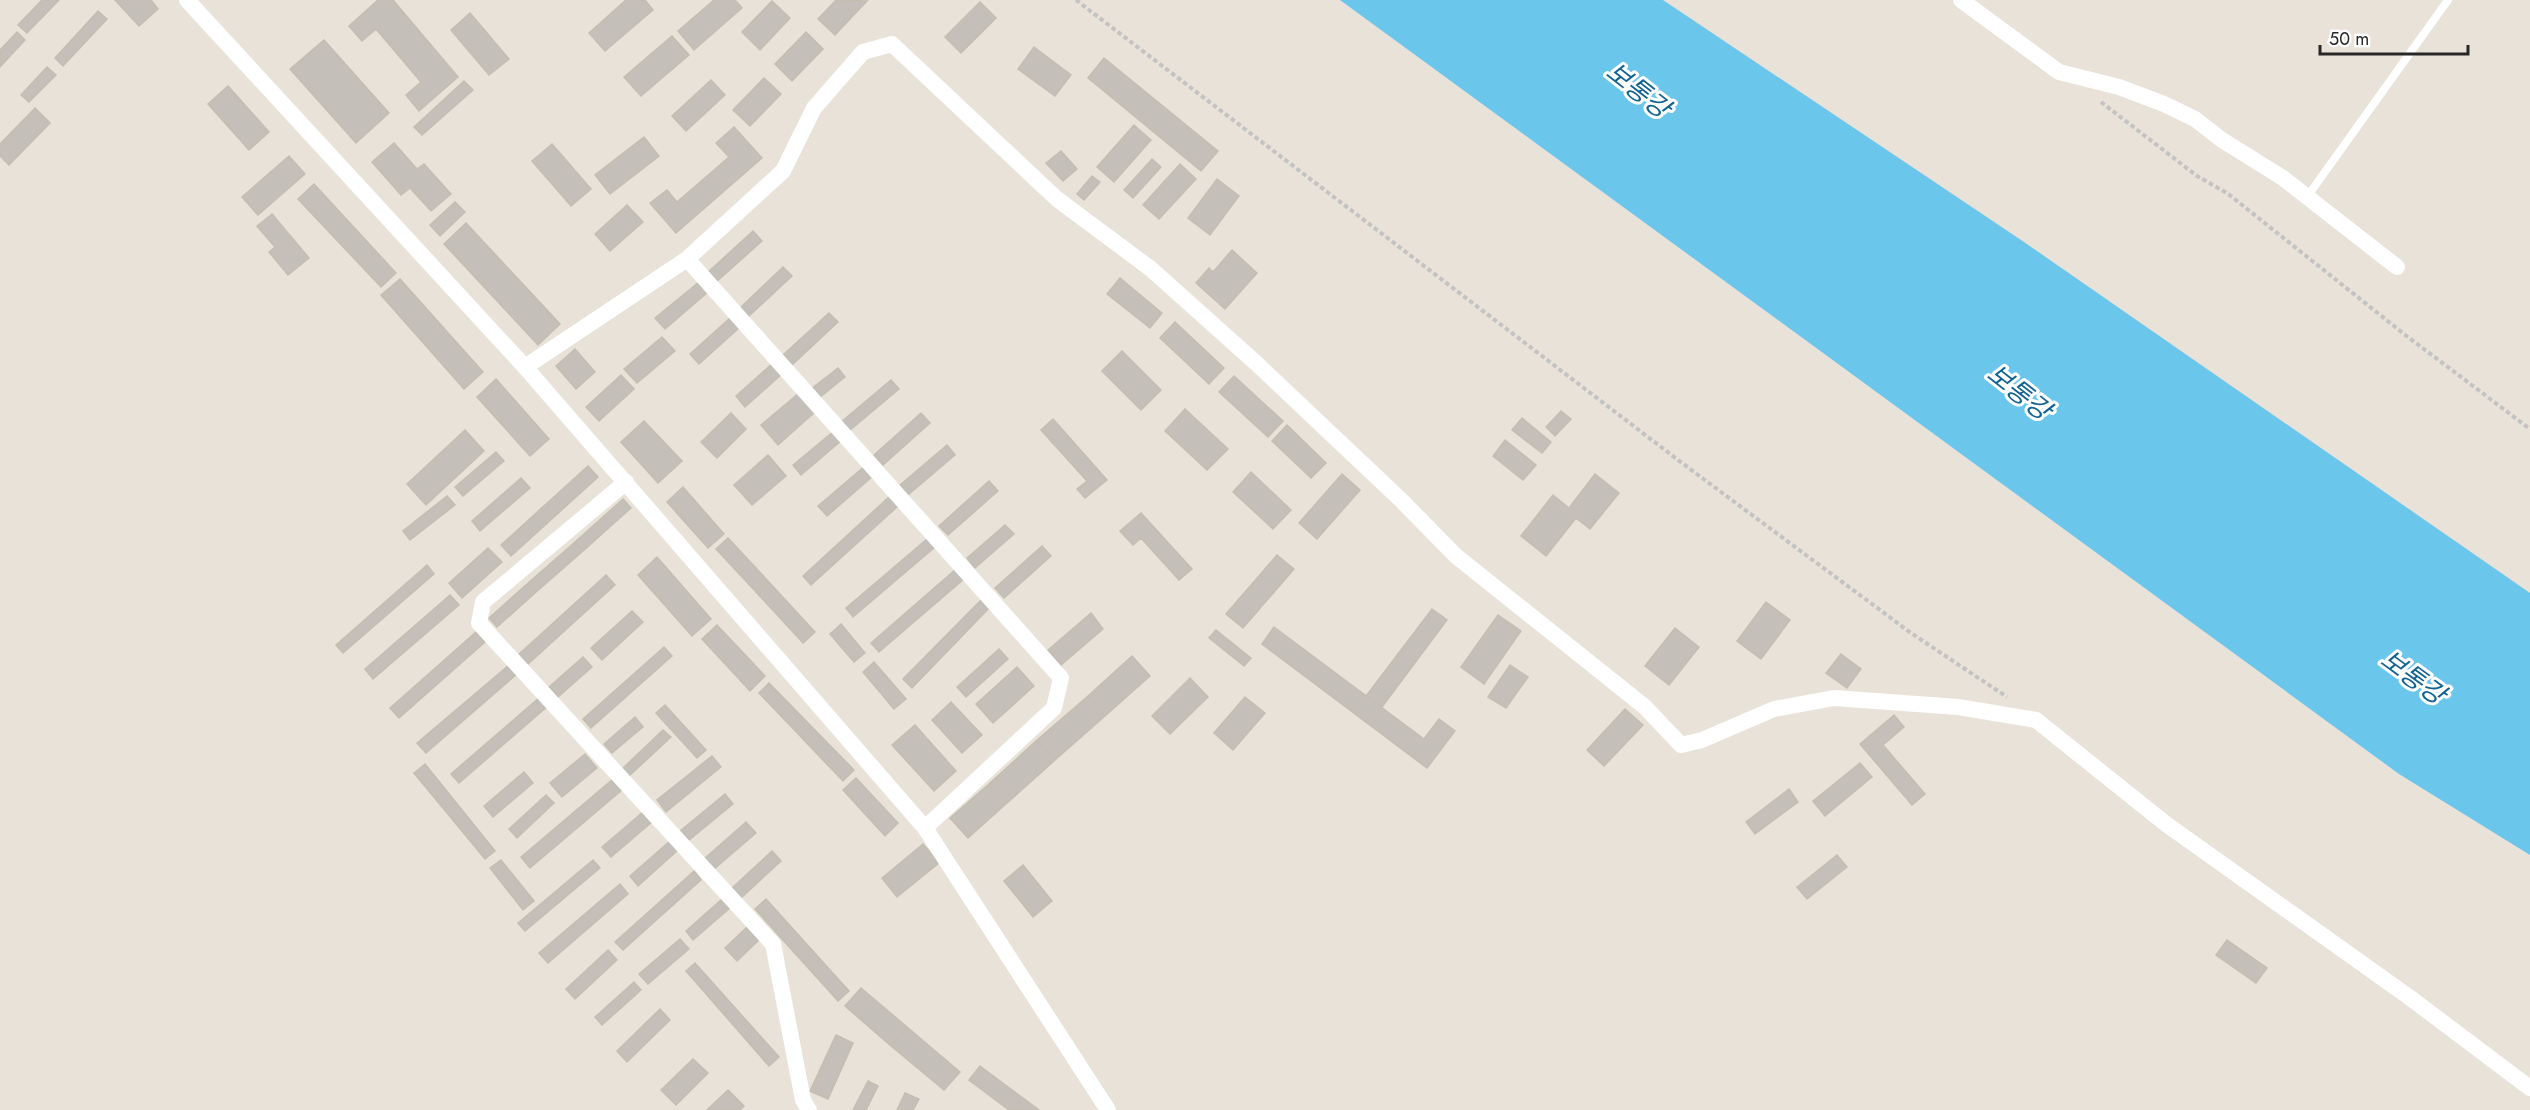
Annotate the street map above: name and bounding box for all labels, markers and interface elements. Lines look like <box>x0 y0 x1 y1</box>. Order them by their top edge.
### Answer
scale bar <box>2320 18 2468 56</box>
text: 50 m <box>2329 26 2369 52</box>
water label: 보통강 <box>1598 53 1680 129</box>
water label: 보통강 <box>1979 355 2061 431</box>
water label: 보통강 <box>2373 641 2456 715</box>

